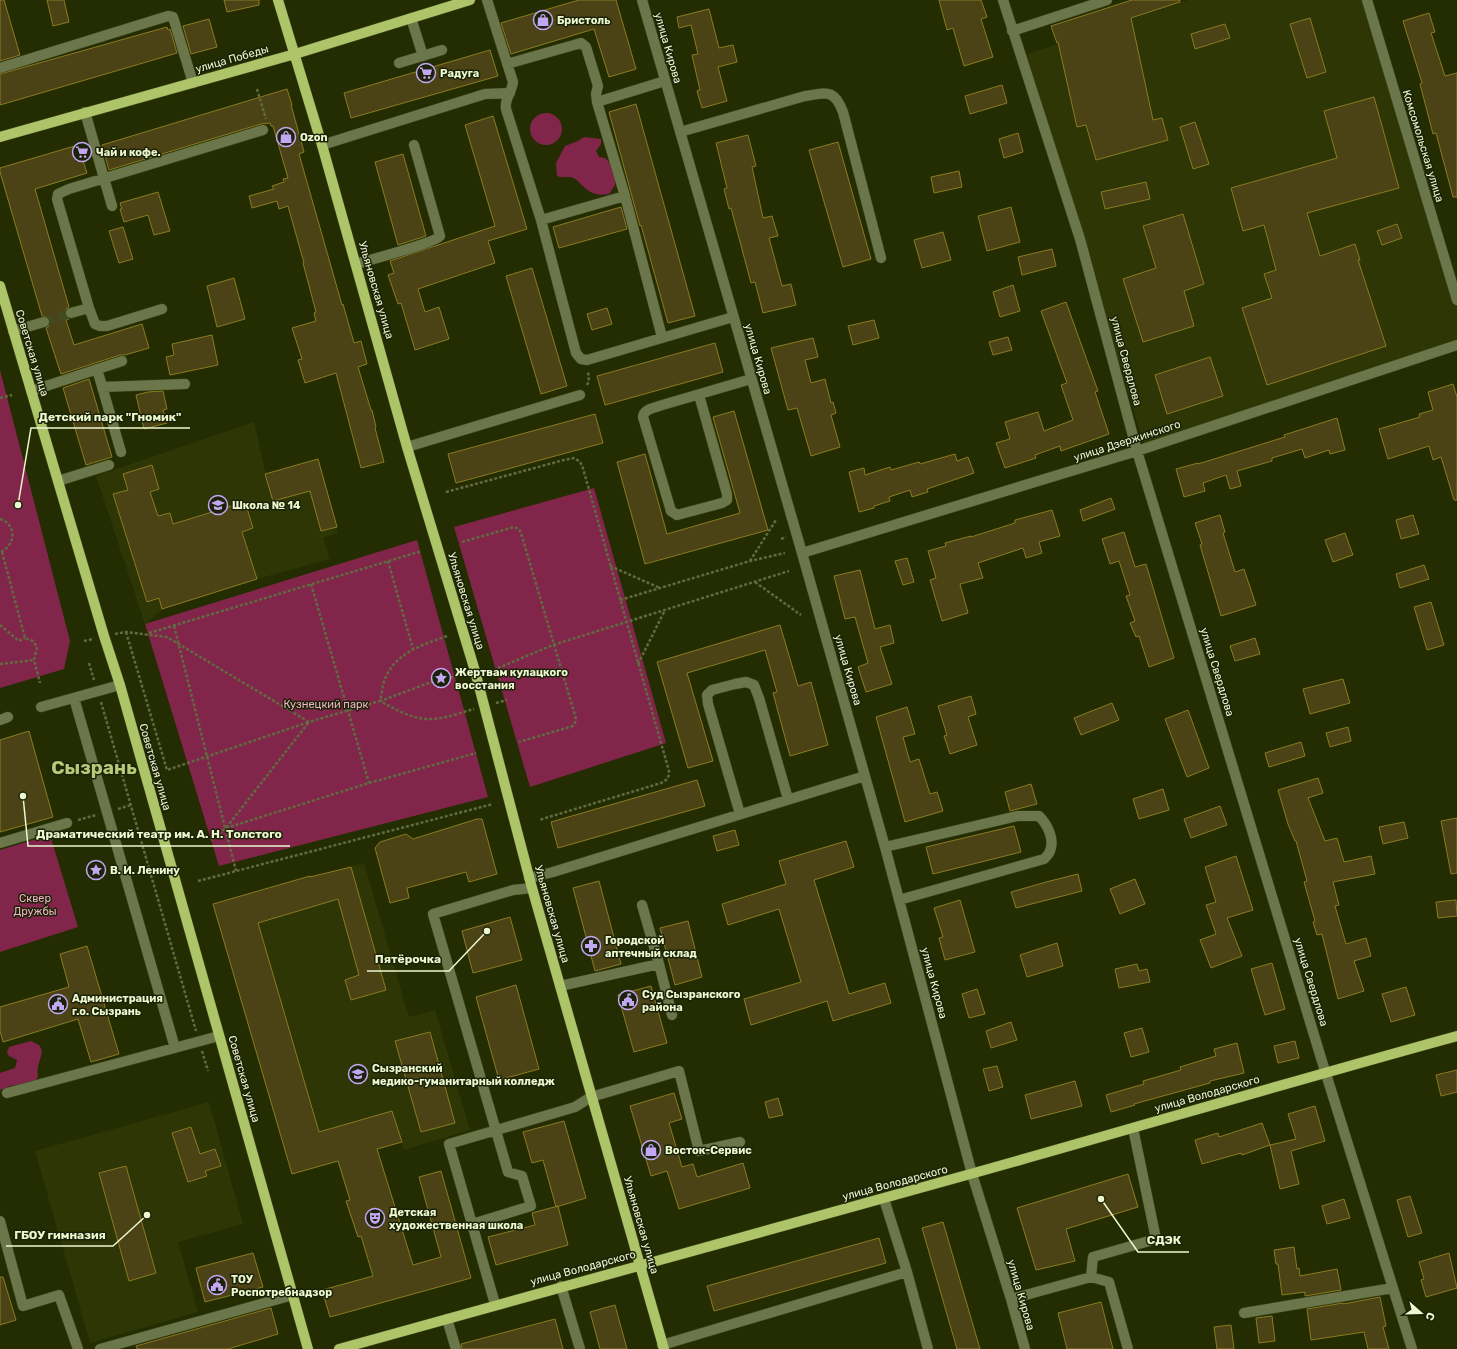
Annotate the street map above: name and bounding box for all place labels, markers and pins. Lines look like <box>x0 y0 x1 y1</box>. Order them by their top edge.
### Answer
shop icon: Бристоль <box>532 9 554 31</box>
place label: Бристоль <box>557 14 610 27</box>
supermarket icon: Радуга <box>415 62 437 84</box>
place label: Радуга <box>440 67 479 80</box>
shop icon: Ozon <box>275 126 297 148</box>
place label: Ozon <box>300 131 328 144</box>
supermarket icon: Чай и кофе. <box>71 141 93 163</box>
place label: Чай и кофе. <box>96 146 161 159</box>
callout: Детский парк "Гномик" <box>31 404 190 428</box>
school or university icon: Школа № 14 <box>207 494 229 516</box>
place label: Школа № 14 <box>232 499 301 512</box>
place label: Жертвам кулацкого восстания <box>455 666 568 692</box>
place icon: Жертвам кулацкого восстания <box>430 667 452 689</box>
callout: Драматический театр им. А. Н. Толстого <box>28 822 290 846</box>
place icon: В. И. Ленину <box>85 859 107 881</box>
place label: В. И. Ленину <box>110 864 180 877</box>
place label: Городской аптечный склад <box>605 934 697 960</box>
pharmacy icon: Городской аптечный склад <box>580 935 602 957</box>
callout: Пятёрочка <box>367 947 449 971</box>
place label: Суд Сызранского района <box>642 988 741 1014</box>
public building icon: Суд Сызранского района <box>617 989 639 1011</box>
place label: Администрация г.о. Сызрань <box>72 992 163 1018</box>
public building icon: Администрация г.о. Сызрань <box>47 993 69 1015</box>
place label: Сызранский медико-гуманитарный колледж <box>372 1062 555 1088</box>
school or university icon: Сызранский медико-гуманитарный колледж <box>347 1063 369 1085</box>
shop icon: Восток-Сервис <box>640 1139 662 1161</box>
place label: Восток-Сервис <box>665 1144 752 1157</box>
place label: Детская художественная школа <box>389 1206 523 1232</box>
theatre icon: Детская художественная школа <box>364 1207 386 1229</box>
callout: ГБОУ гимназия <box>6 1222 113 1246</box>
callout: СДЭК <box>1138 1228 1189 1252</box>
place label: ТОУ Роспотребнадзор <box>231 1273 332 1299</box>
public building icon: ТОУ Роспотребнадзор <box>206 1274 228 1296</box>

